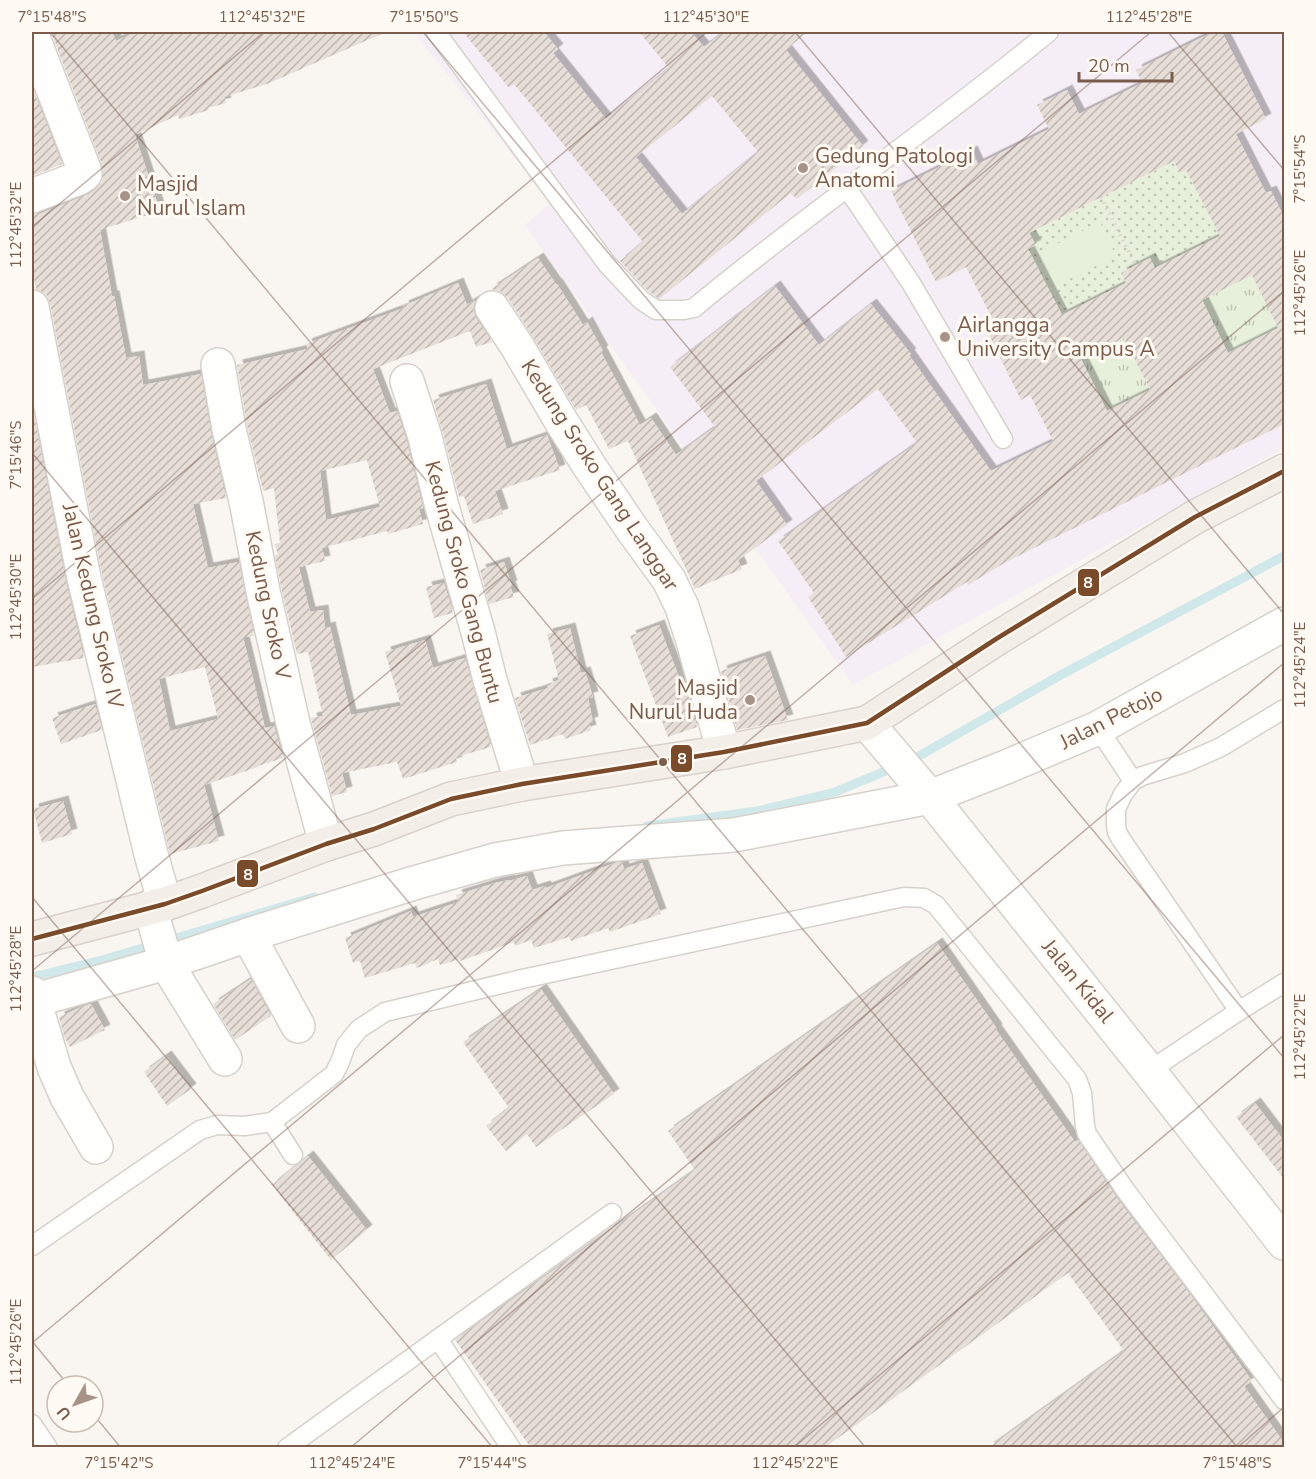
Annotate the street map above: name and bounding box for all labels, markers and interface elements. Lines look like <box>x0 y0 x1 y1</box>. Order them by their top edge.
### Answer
text: 7°15'48"S <box>18 7 86 27</box>
text: 112°45'32"E <box>219 7 305 27</box>
text: 7°15'50"S <box>390 7 458 27</box>
text: 112°45'30"E <box>663 7 749 27</box>
text: 112°45'28"E <box>1106 7 1192 27</box>
scale bar <box>1079 45 1172 83</box>
text: 20 m <box>1088 54 1130 78</box>
text: 7°15'54"S <box>1290 135 1310 203</box>
place label: Gedung Patologi Anatomi <box>815 142 973 194</box>
marker: Gedung Patologi Anatomi <box>796 161 810 175</box>
place label: Masjid Nurul Islam <box>137 170 246 222</box>
text: 112°45'32"E <box>6 182 26 268</box>
marker: Masjid Nurul Islam <box>118 189 132 203</box>
text: 112°45'26"E <box>1290 250 1310 336</box>
place label: Airlangga University Campus A <box>957 311 1155 363</box>
marker: Airlangga University Campus A <box>938 330 952 344</box>
street label: Kedung Sroko Gang Langgar <box>515 354 686 597</box>
text: 7°15'46"S <box>6 421 26 489</box>
street label: Kedung Sroko Gang Buntu <box>418 458 510 706</box>
street label: Jalan Kedung Sroko IV <box>56 500 130 712</box>
street label: Kedung Sroko V <box>239 528 298 683</box>
text: 112°45'30"E <box>6 554 26 640</box>
line badge: 8 <box>1077 568 1100 597</box>
text: 8 <box>1083 572 1093 594</box>
text: 112°45'24"E <box>1290 622 1310 708</box>
place label: Masjid Nurul Huda <box>629 674 738 726</box>
street label: Jalan Petojo <box>1054 680 1167 756</box>
marker: Masjid Nurul Huda <box>743 693 757 707</box>
line badge: 8 <box>670 744 693 773</box>
text: 8 <box>677 748 687 770</box>
unlabelled marker <box>657 756 669 768</box>
line badge: 8 <box>236 859 259 888</box>
text: 8 <box>243 864 253 886</box>
text: 112°45'28"E <box>6 926 26 1012</box>
street label: Jalan Kidal <box>1035 932 1121 1029</box>
text: 112°45'22"E <box>1290 994 1310 1080</box>
text: 112°45'26"E <box>6 1299 26 1385</box>
north arrow <box>45 1374 105 1434</box>
text: U <box>52 1401 76 1425</box>
text: 7°15'42"S <box>85 1453 153 1473</box>
text: 112°45'24"E <box>309 1453 395 1473</box>
text: 7°15'44"S <box>458 1453 526 1473</box>
text: 112°45'22"E <box>752 1453 838 1473</box>
text: 7°15'48"S <box>1203 1453 1271 1473</box>

